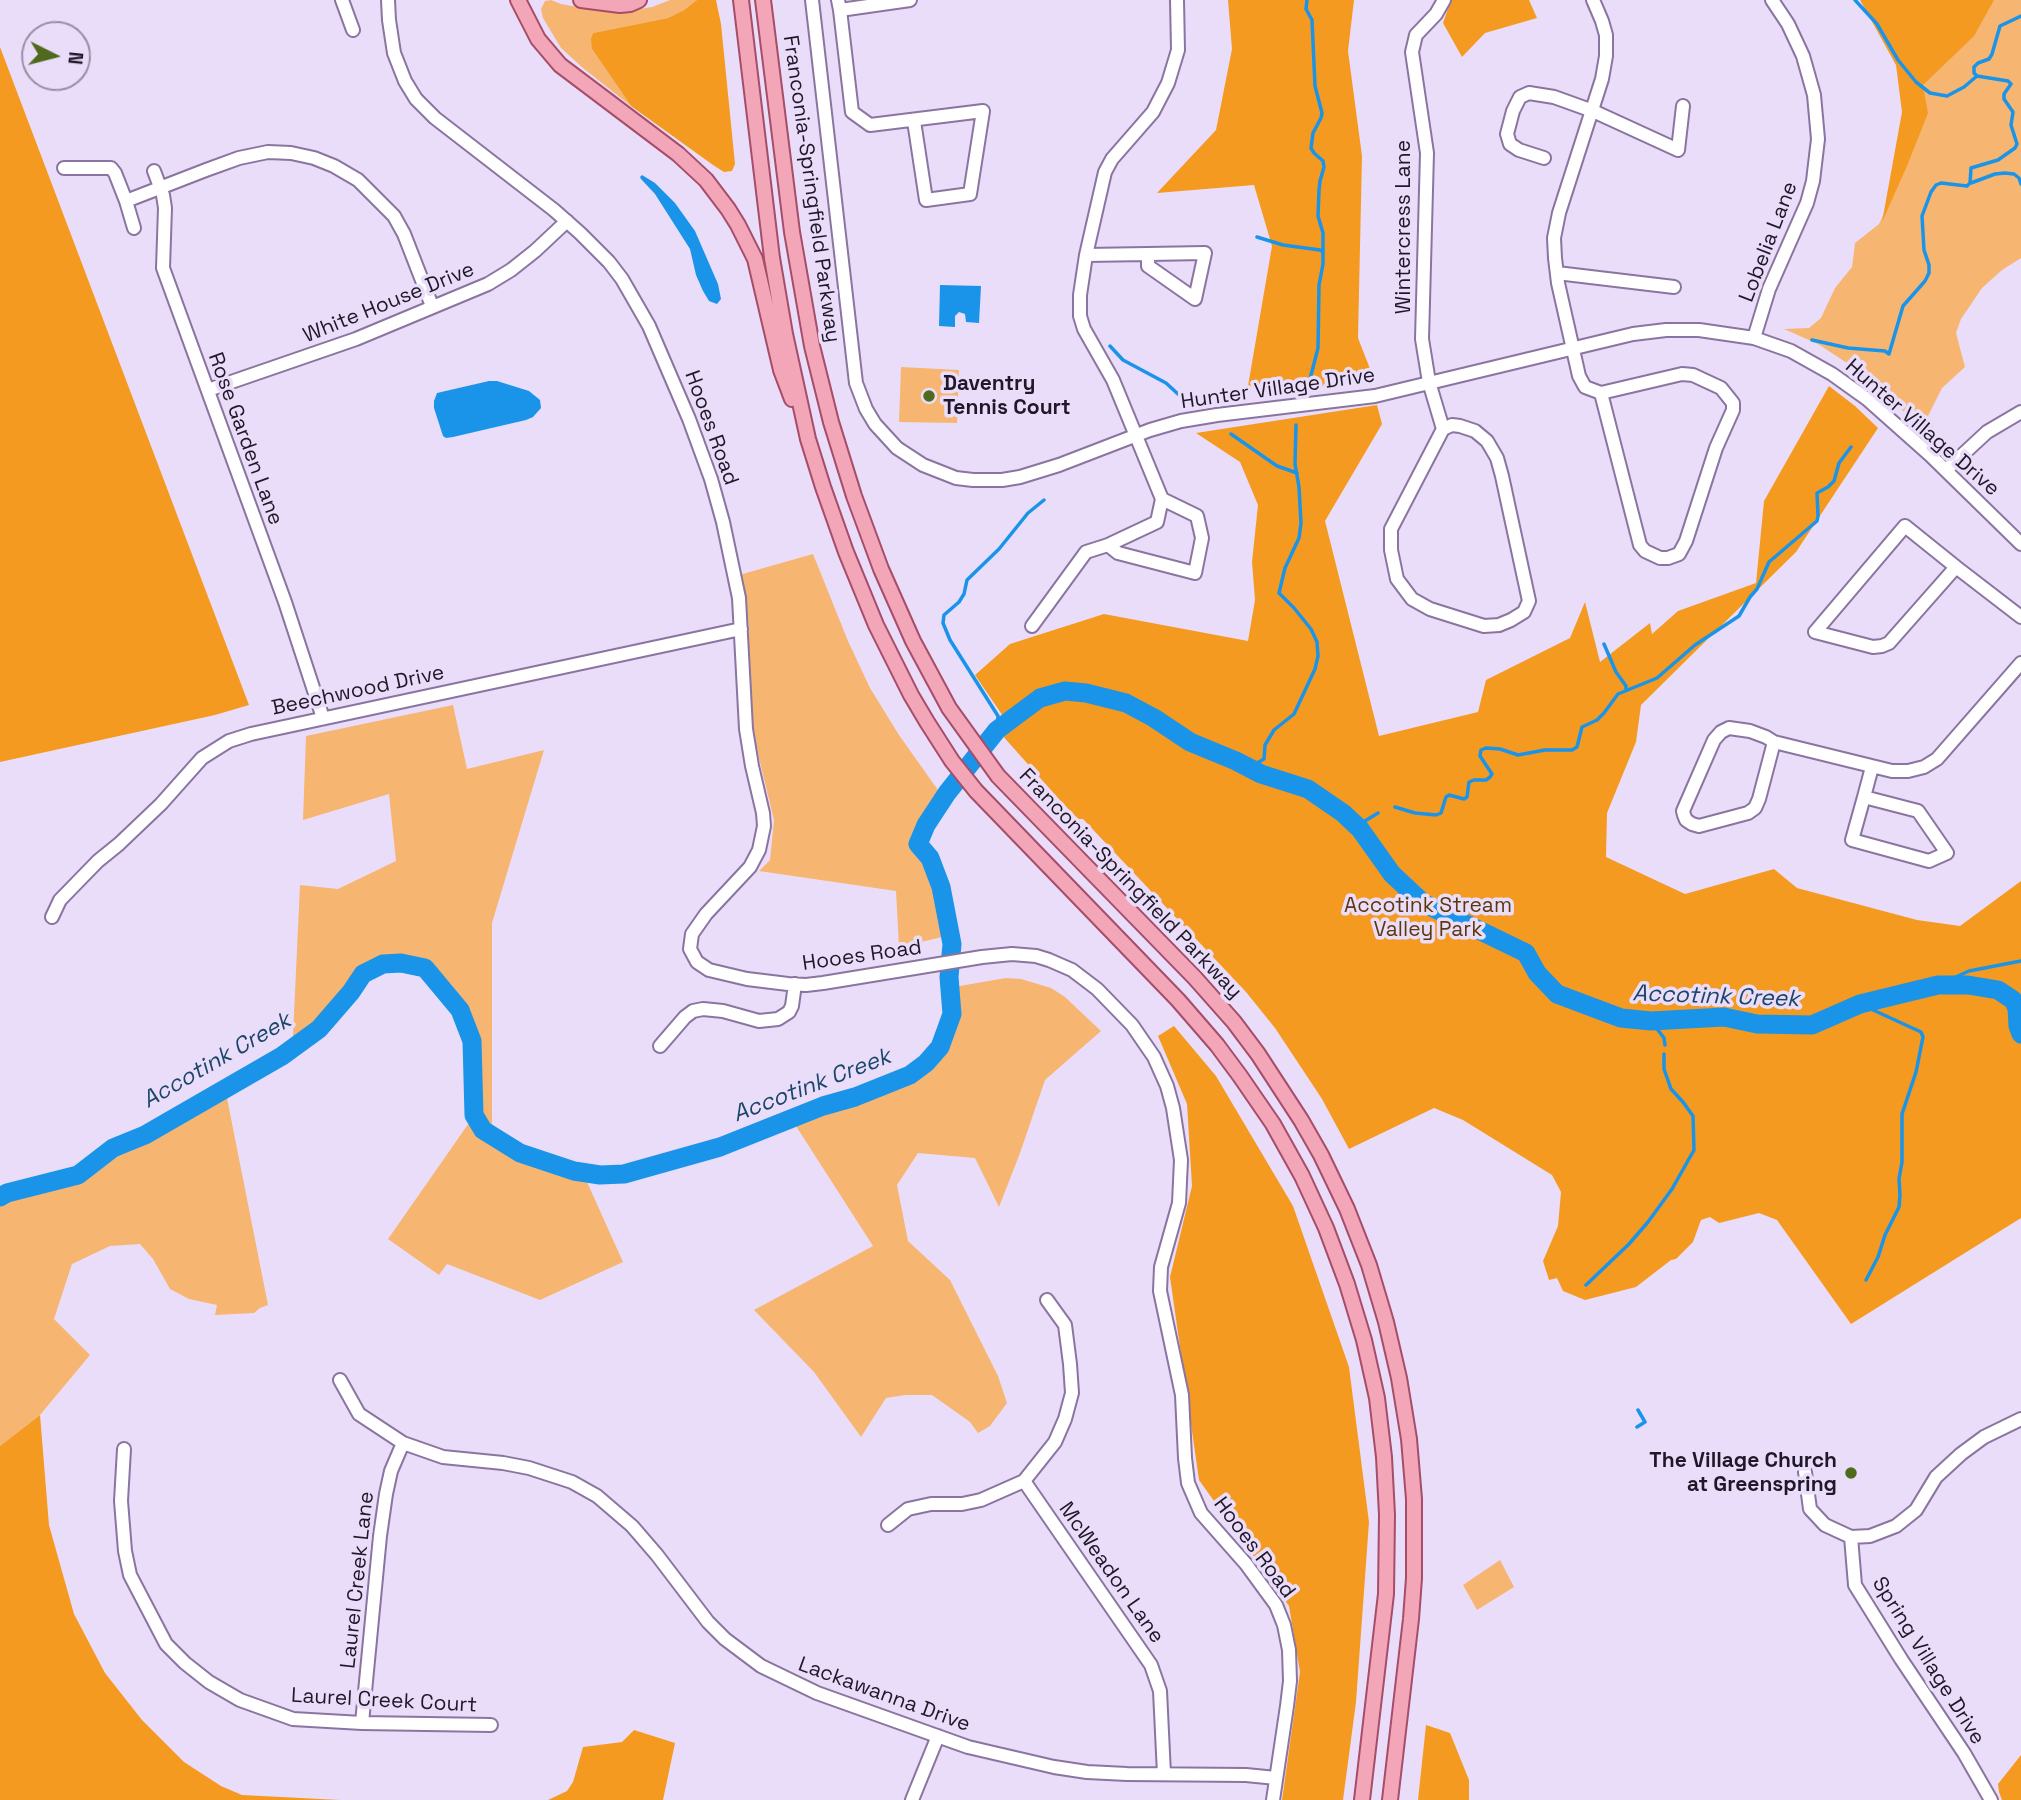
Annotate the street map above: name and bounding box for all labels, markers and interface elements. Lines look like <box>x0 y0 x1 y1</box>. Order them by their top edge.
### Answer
north arrow <box>21 21 91 91</box>
street label: Franconia-Springfield Parkway <box>777 34 845 344</box>
text: N <box>62 50 88 66</box>
street label: Wintercress Lane <box>1391 140 1417 314</box>
street label: Lobelia Lane <box>1734 178 1804 306</box>
street label: White House Drive <box>300 257 478 349</box>
street label: Rose Garden Lane <box>202 349 288 529</box>
street label: Hunter Village Drive <box>1840 354 2004 502</box>
street label: Hunter Village Drive <box>1179 363 1377 415</box>
street label: Hooes Road <box>679 367 743 489</box>
place label: Daventry Tennis Court <box>943 371 1070 421</box>
marker: Daventry Tennis Court <box>921 388 937 404</box>
street label: Beechwood Drive <box>269 660 447 722</box>
street label: Franconia-Springfield Parkway <box>1013 764 1247 1004</box>
park label: Accotink Stream Valley Park <box>1344 893 1512 943</box>
street label: Hooes Road <box>801 935 923 977</box>
water label: Accotink Creek <box>1632 980 1800 1014</box>
water label: Accotink Creek <box>138 1007 296 1115</box>
water label: Accotink Creek <box>729 1043 895 1129</box>
place label: The Village Church at Greenspring <box>1649 1448 1837 1498</box>
marker: The Village Church at Greenspring <box>1843 1465 1859 1481</box>
street label: Laurel Creek Lane <box>336 1490 380 1670</box>
street label: Hooes Road <box>1208 1492 1300 1604</box>
street label: McWeadon Lane <box>1053 1498 1169 1648</box>
street label: Spring Village Drive <box>1866 1572 1990 1750</box>
street label: Lackawanna Drive <box>795 1652 973 1738</box>
street label: Laurel Creek Court <box>290 1684 478 1718</box>

